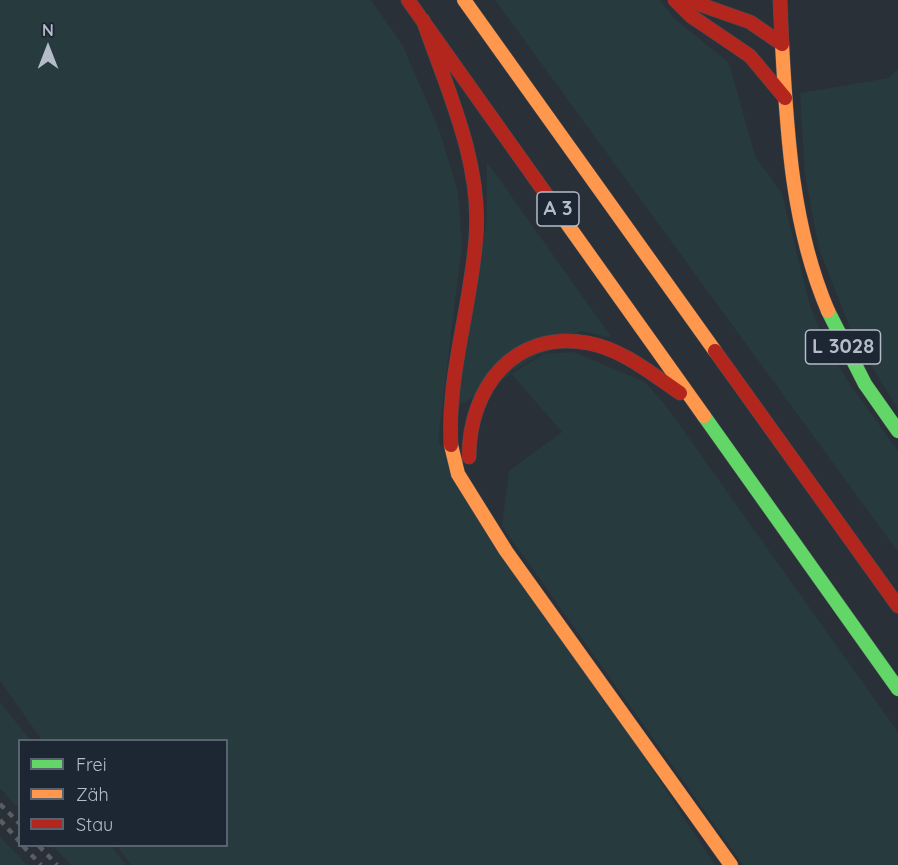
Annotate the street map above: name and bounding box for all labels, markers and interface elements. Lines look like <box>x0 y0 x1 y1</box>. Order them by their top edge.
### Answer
north arrow <box>18 18 78 78</box>
text: N <box>42 20 54 40</box>
road number: A 3 <box>537 192 579 226</box>
road number: L 3028 <box>806 330 880 364</box>
legend <box>18 739 228 847</box>
text: Frei <box>76 753 107 776</box>
text: Zäh <box>76 783 109 806</box>
text: Stau <box>76 813 113 836</box>

